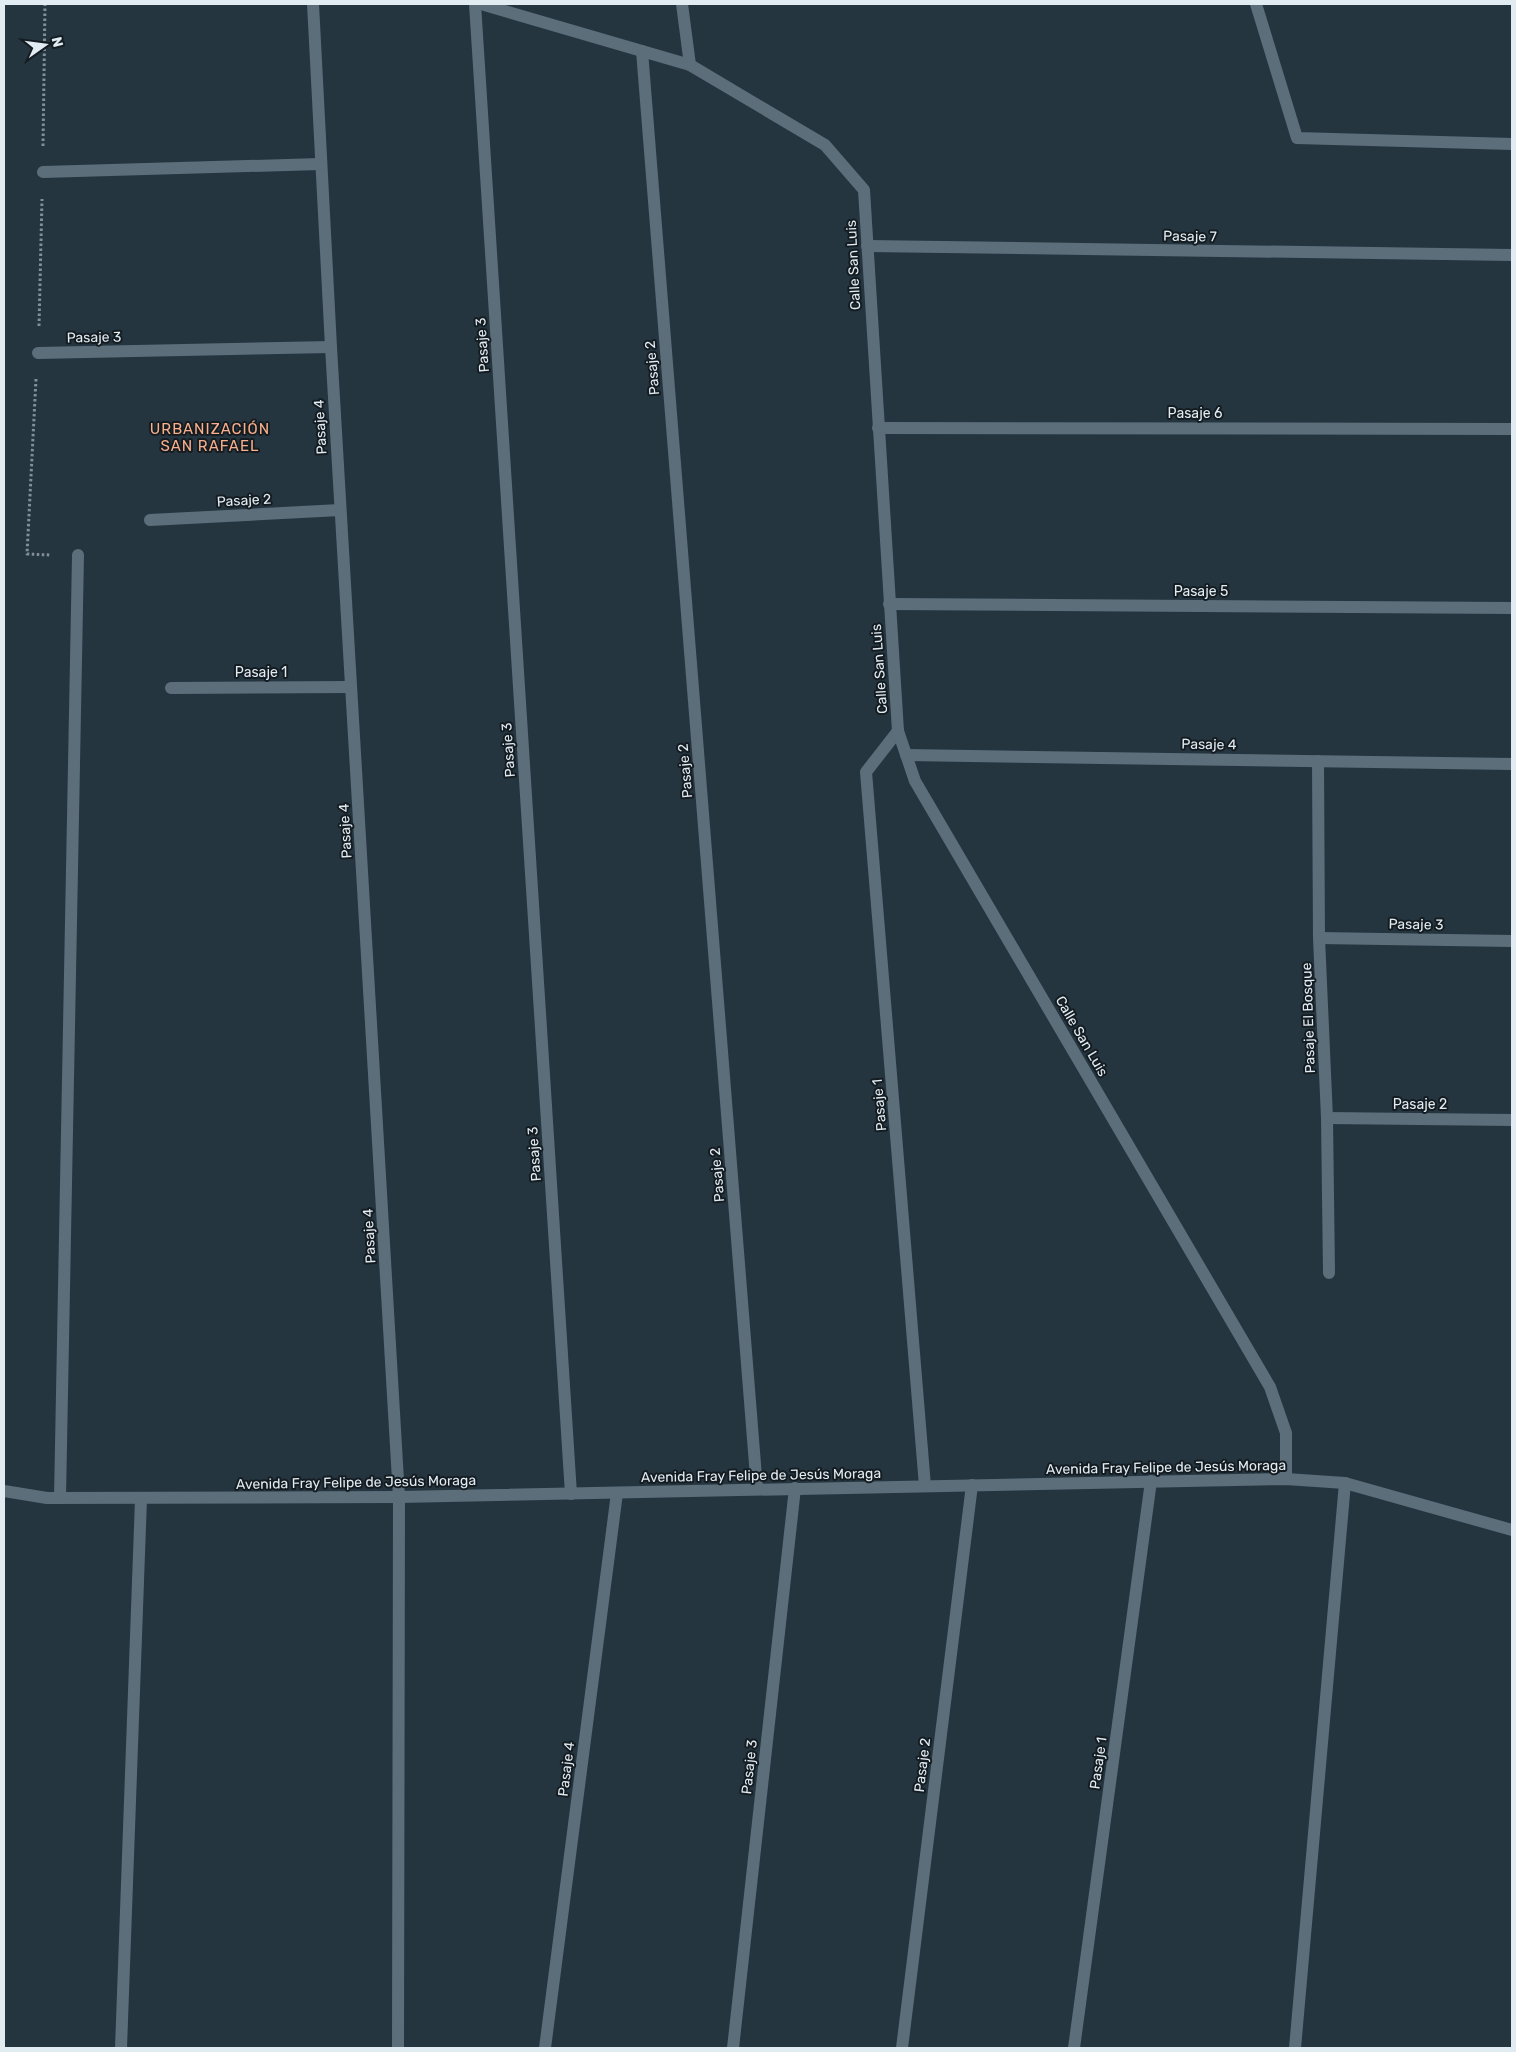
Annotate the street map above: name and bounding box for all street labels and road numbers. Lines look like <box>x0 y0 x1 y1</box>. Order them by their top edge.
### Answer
street label: Calle San Luis <box>843 220 864 310</box>
street label: Pasaje 7 <box>1163 228 1217 245</box>
street label: Pasaje 3 <box>472 317 493 373</box>
street label: Pasaje 3 <box>66 329 122 346</box>
street label: Pasaje 2 <box>642 340 663 396</box>
street label: Pasaje 4 <box>311 399 330 455</box>
street label: Pasaje 6 <box>1168 405 1222 422</box>
street label: Pasaje 2 <box>216 491 272 510</box>
street label: Pasaje 5 <box>1174 583 1228 600</box>
street label: Calle San Luis <box>868 623 891 714</box>
street label: Pasaje 1 <box>235 664 287 681</box>
street label: Pasaje 3 <box>498 722 519 778</box>
street label: Pasaje 4 <box>1181 736 1237 753</box>
street label: Pasaje 2 <box>675 743 696 799</box>
street label: Pasaje 4 <box>336 803 355 859</box>
street label: Pasaje 3 <box>1388 916 1444 933</box>
street label: Pasaje El Bosque <box>1298 962 1319 1074</box>
street label: Calle San Luis <box>1052 993 1111 1080</box>
street label: Pasaje 1 <box>869 1078 890 1132</box>
street label: Pasaje 2 <box>1393 1096 1447 1113</box>
street label: Pasaje 3 <box>524 1126 545 1182</box>
street label: Pasaje 2 <box>707 1147 728 1203</box>
street label: Pasaje 4 <box>360 1208 379 1264</box>
street label: Avenida Fray Felipe de Jesús Moraga <box>1046 1457 1286 1478</box>
street label: Avenida Fray Felipe de Jesús Moraga <box>641 1465 881 1486</box>
street label: Avenida Fray Felipe de Jesús Moraga <box>236 1472 476 1493</box>
street label: Pasaje 1 <box>1086 1736 1111 1790</box>
street label: Pasaje 2 <box>911 1737 934 1793</box>
street label: Pasaje 3 <box>738 1739 761 1795</box>
street label: Pasaje 4 <box>555 1740 578 1797</box>

